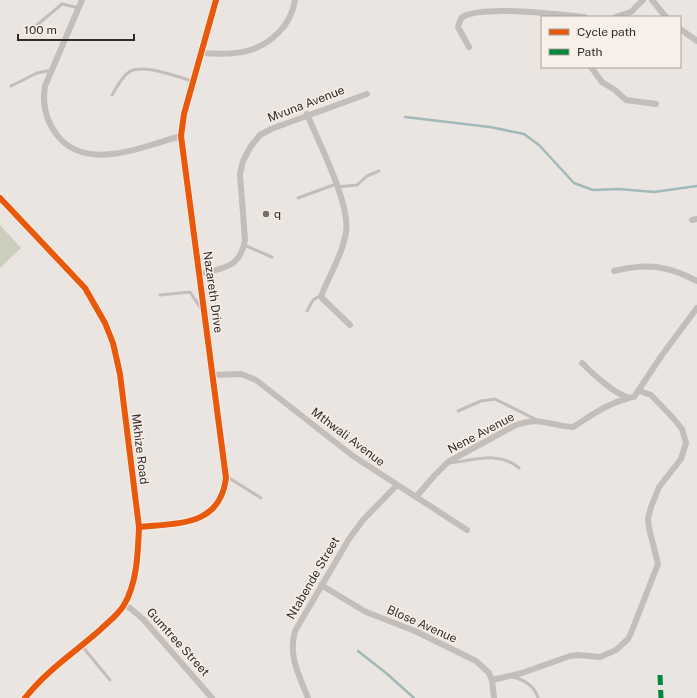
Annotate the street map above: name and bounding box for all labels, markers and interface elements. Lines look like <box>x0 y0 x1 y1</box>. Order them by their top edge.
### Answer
scale bar <box>18 16 134 42</box>
legend <box>541 16 681 68</box>
text: 100 m <box>24 23 57 37</box>
text: Cycle path <box>577 25 636 39</box>
text: Path <box>577 45 603 59</box>
street label: Mvuna Avenue <box>265 83 347 125</box>
place label: q <box>274 207 281 221</box>
marker: q <box>261 209 271 219</box>
street label: Nazareth Drive <box>200 250 226 334</box>
street label: Mthwali Avenue <box>308 405 388 469</box>
street label: Nene Avenue <box>445 409 517 456</box>
street label: Mkhize Road <box>129 413 151 485</box>
street label: Ntabende Street <box>284 534 342 622</box>
street label: Blose Avenue <box>385 602 459 646</box>
street label: Gumtree Street <box>144 605 212 679</box>

